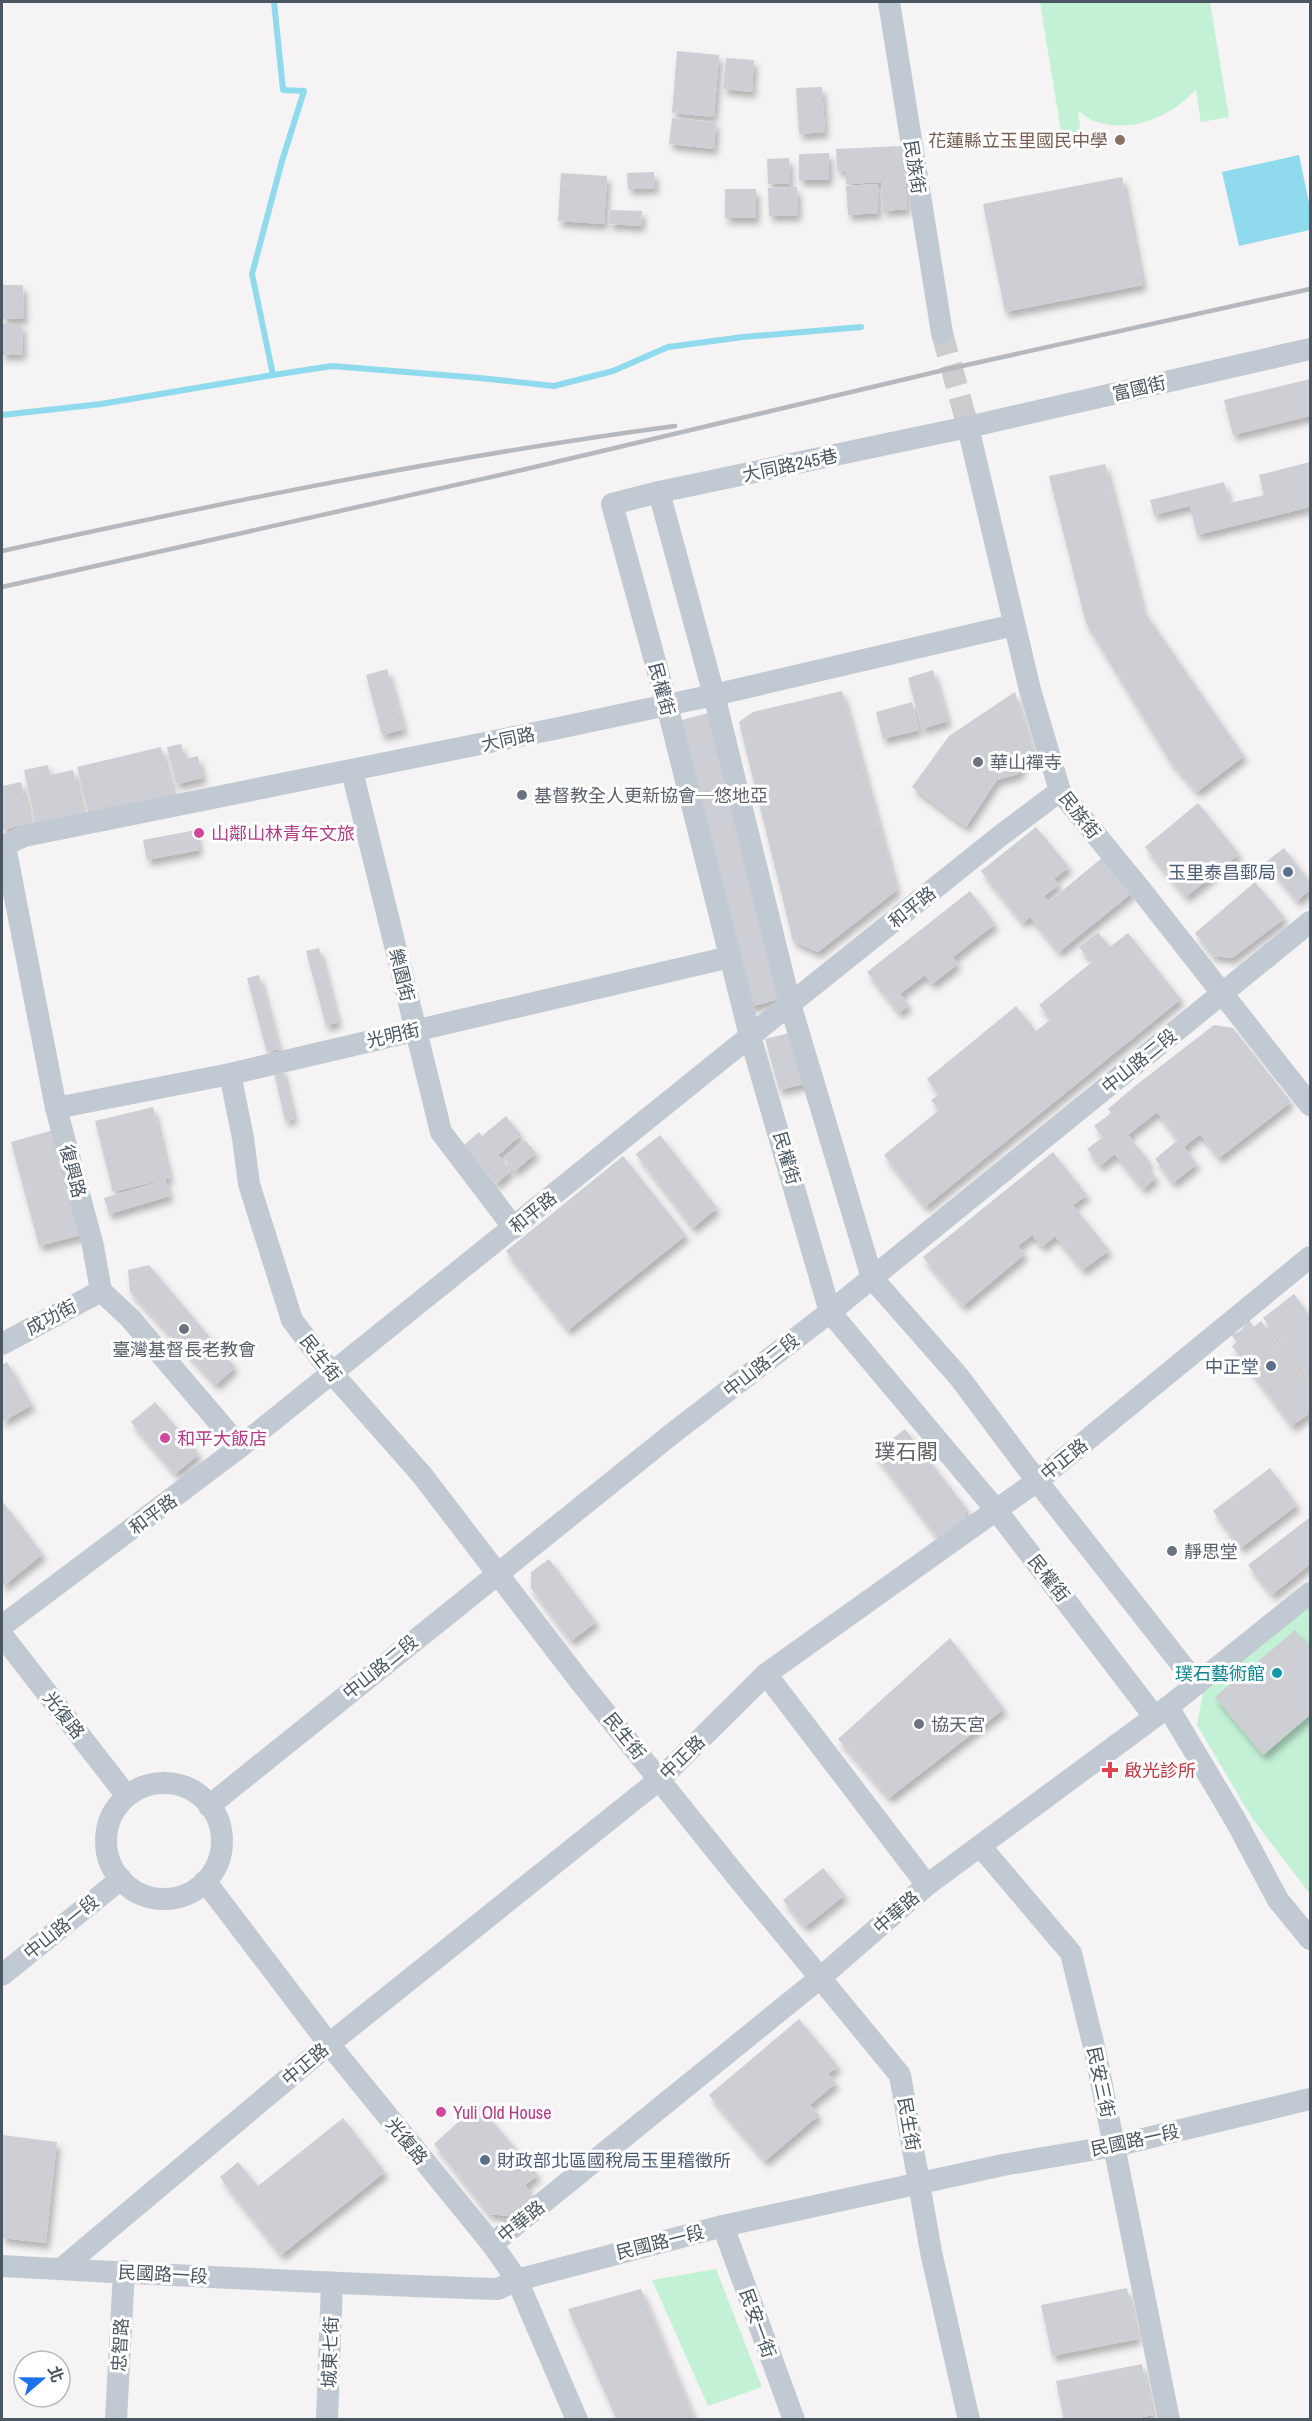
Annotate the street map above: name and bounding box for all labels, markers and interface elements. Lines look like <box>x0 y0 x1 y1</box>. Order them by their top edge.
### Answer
place label: 花蓮縣立玉里國民中學 <box>928 128 1108 153</box>
marker: 花蓮縣立玉里國民中學 <box>1113 133 1127 147</box>
street label: 民族街 <box>898 138 932 196</box>
street label: 富國街 <box>1110 370 1168 406</box>
street label: 大同路245巷 <box>740 443 840 487</box>
street label: 民權街 <box>643 660 681 718</box>
street label: 大同路 <box>479 721 537 757</box>
place label: 華山禪寺 <box>990 750 1062 775</box>
marker: 華山禪寺 <box>971 755 985 769</box>
place label: 基督教全人更新協會─悠地亞 <box>534 783 768 808</box>
street label: 民族街 <box>1054 786 1106 844</box>
marker: 基督教全人更新協會─悠地亞 <box>515 788 529 802</box>
place label: 山鄰山林青年文旅 <box>211 821 355 846</box>
marker: 山鄰山林青年文旅 <box>192 826 206 840</box>
place label: 玉里泰昌郵局 <box>1168 860 1276 885</box>
marker: 玉里泰昌郵局 <box>1281 865 1295 879</box>
street label: 和平路 <box>883 880 941 934</box>
street label: 樂園街 <box>383 946 421 1004</box>
street label: 光明街 <box>364 1017 422 1053</box>
street label: 中山路二段 <box>1096 1023 1182 1099</box>
street label: 民權街 <box>768 1129 806 1187</box>
street label: 復興路 <box>54 1142 92 1200</box>
street label: 和平路 <box>504 1185 562 1239</box>
street label: 成功街 <box>21 1293 81 1341</box>
marker: 臺灣基督長老教會 <box>177 1322 191 1336</box>
street label: 中山路二段 <box>718 1327 804 1403</box>
street label: 民生街 <box>295 1329 347 1387</box>
place label: 臺灣基督長老教會 <box>112 1337 256 1362</box>
place label: 中正堂 <box>1205 1354 1259 1379</box>
marker: 中正堂 <box>1264 1359 1278 1373</box>
place label: 和平大飯店 <box>177 1426 267 1451</box>
marker: 和平大飯店 <box>158 1431 172 1445</box>
street label: 中正路 <box>1035 1432 1093 1486</box>
district label: 璞石閣 <box>875 1437 938 1466</box>
street label: 和平路 <box>124 1488 182 1540</box>
place label: 靜思堂 <box>1184 1539 1238 1564</box>
marker: 靜思堂 <box>1165 1544 1179 1558</box>
street label: 民權街 <box>1023 1549 1075 1607</box>
street label: 中山路二段 <box>337 1629 423 1705</box>
place label: 璞石藝術館 <box>1175 1661 1265 1686</box>
marker: 璞石藝術館 <box>1270 1666 1284 1680</box>
street label: 光復路 <box>38 1686 90 1744</box>
street label: 民生街 <box>598 1707 652 1765</box>
place label: 協天宮 <box>931 1712 985 1737</box>
marker: 協天宮 <box>912 1717 926 1731</box>
street label: 中正路 <box>654 1729 710 1785</box>
place label: 啟光診所 <box>1124 1758 1196 1783</box>
marker: 啟光診所 <box>1101 1761 1119 1779</box>
street label: 中華路 <box>867 1885 925 1939</box>
street label: 中山路一段 <box>18 1889 104 1965</box>
street label: 中正路 <box>276 2037 334 2091</box>
street label: 民安三街 <box>1081 2044 1121 2120</box>
street label: 民生街 <box>892 2095 926 2153</box>
place label: Yuli Old House <box>453 2100 551 2125</box>
marker: Yuli Old House <box>434 2105 448 2119</box>
street label: 光復路 <box>380 2112 434 2170</box>
street label: 民國路一段 <box>1088 2118 1182 2162</box>
place label: 財政部北區國稅局玉里稽徵所 <box>497 2148 731 2173</box>
marker: 財政部北區國稅局玉里稽徵所 <box>478 2153 492 2167</box>
street label: 中華路 <box>492 2194 550 2248</box>
street label: 民國路一段 <box>613 2219 707 2265</box>
street label: 民國路一段 <box>117 2259 209 2289</box>
street label: 民安一街 <box>734 2285 782 2361</box>
street label: 城東七街 <box>316 2316 344 2388</box>
street label: 忠智路 <box>106 2317 134 2373</box>
north arrow <box>12 2349 72 2409</box>
text: 北 <box>43 2363 69 2385</box>

